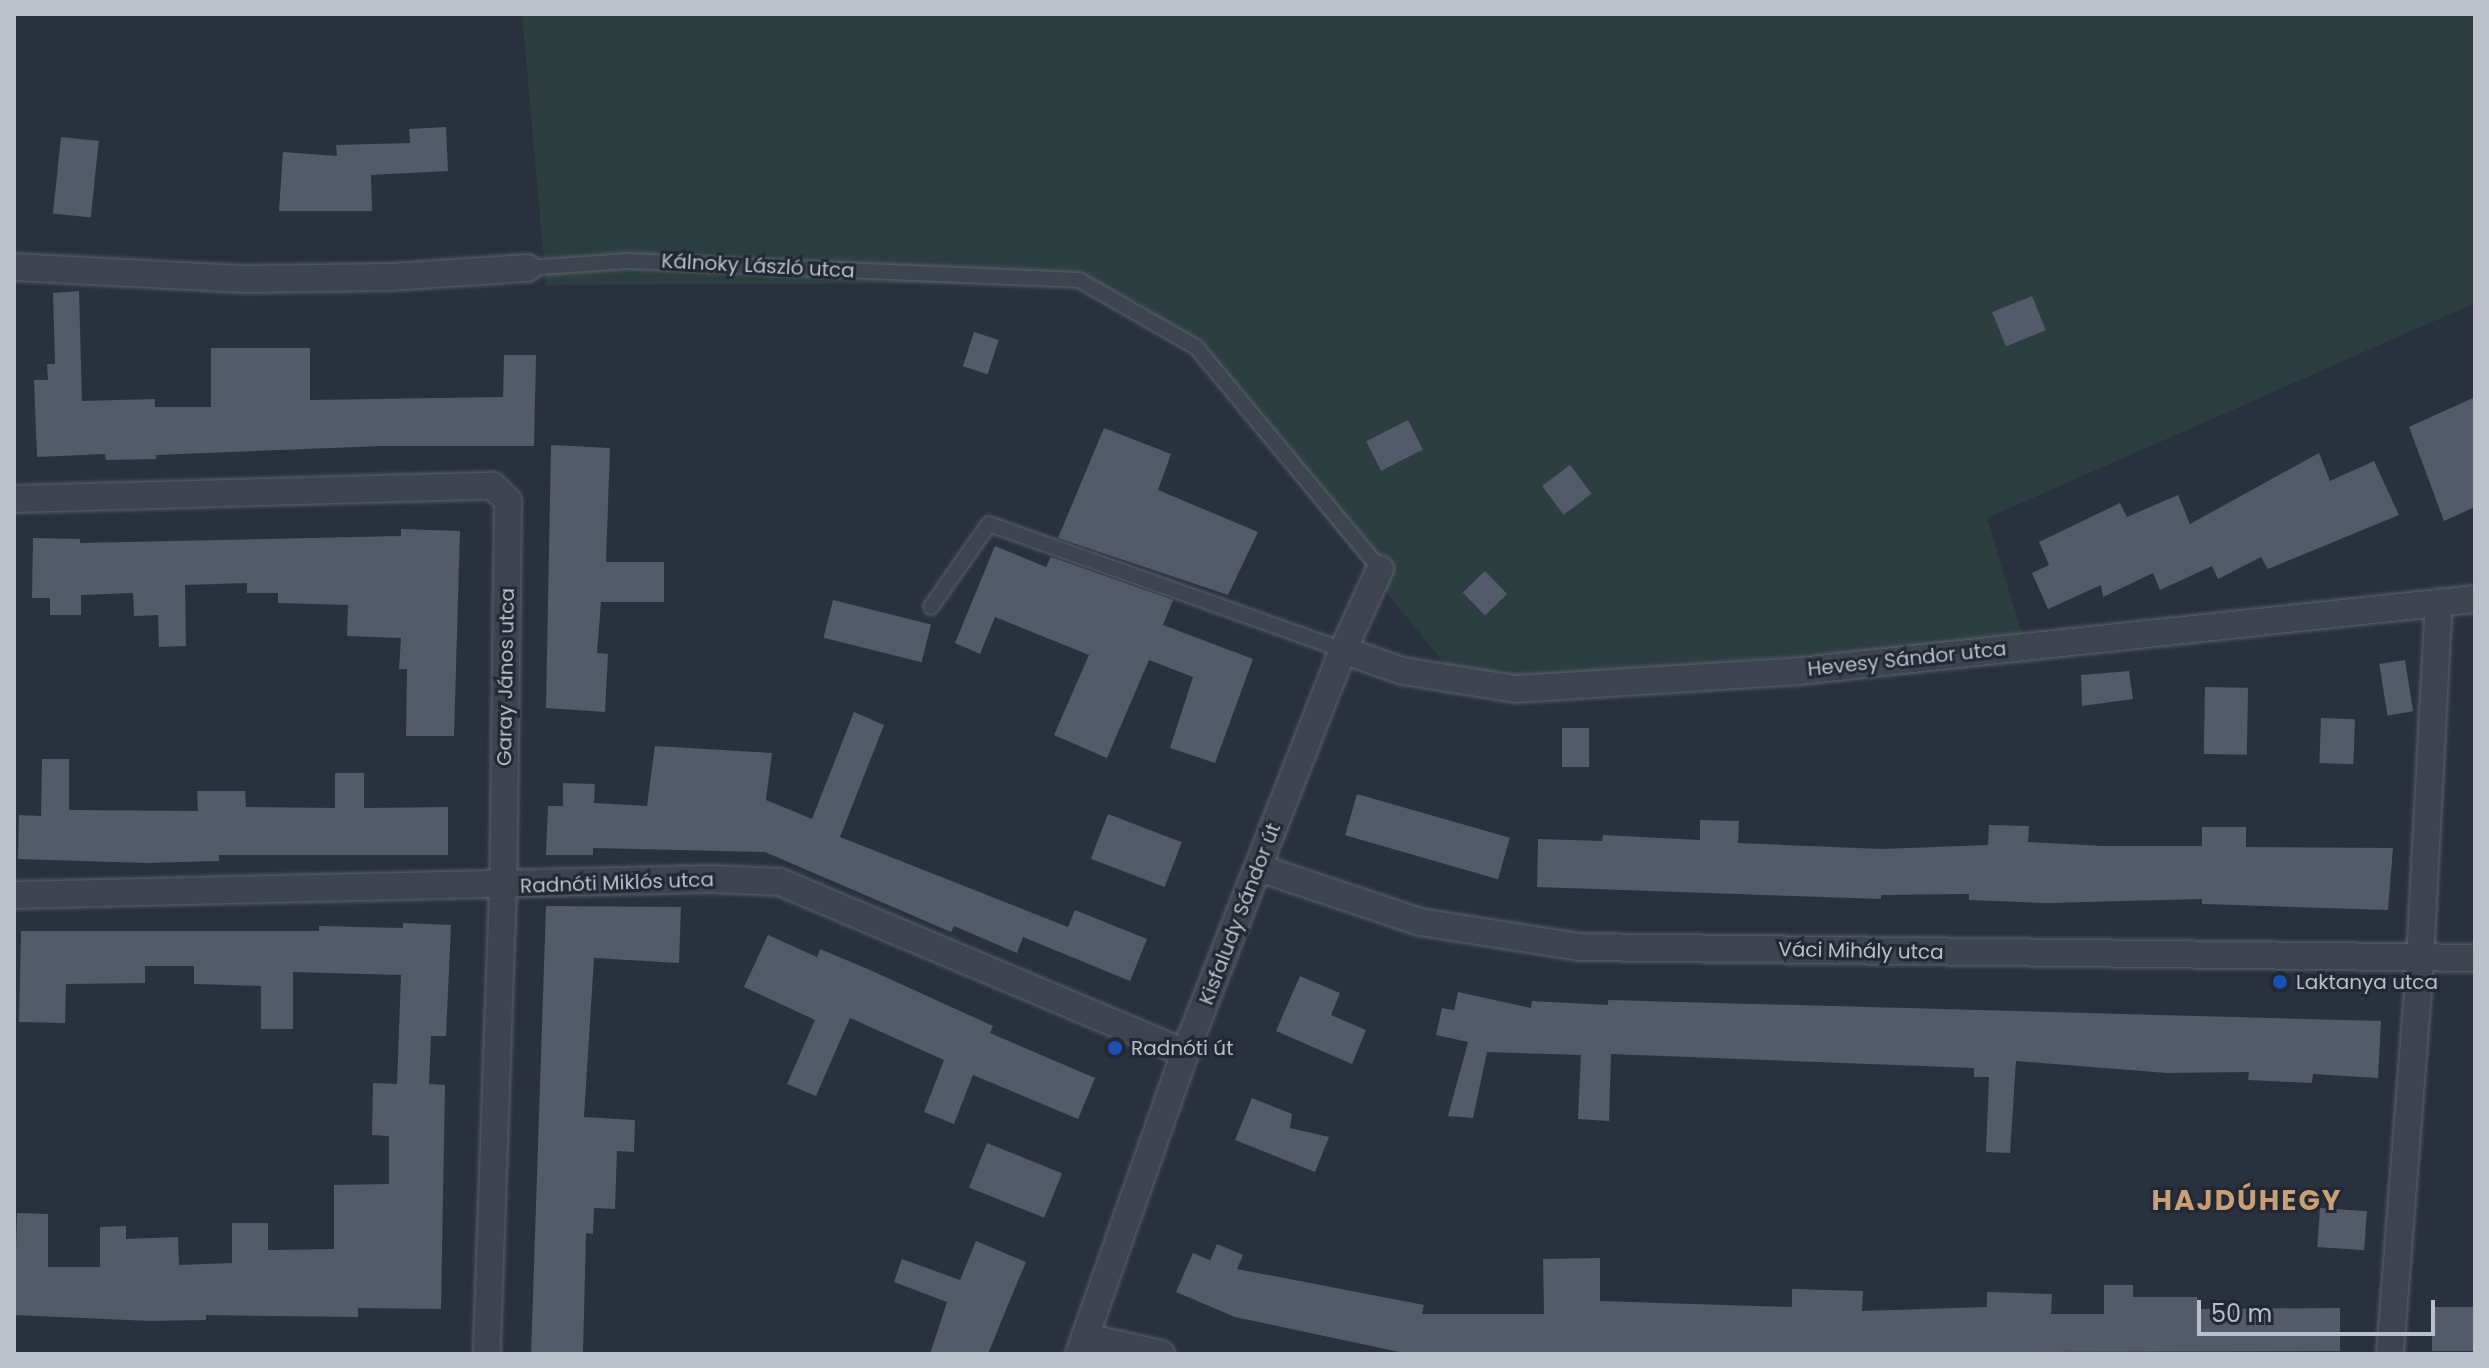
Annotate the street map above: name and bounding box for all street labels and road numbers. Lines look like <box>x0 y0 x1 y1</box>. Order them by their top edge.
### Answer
street label: Kálnoky László utca <box>661 249 855 283</box>
street label: Garay János utca <box>492 588 520 766</box>
street label: Hevesy Sándor utca <box>1806 637 2008 681</box>
street label: Kisfaludy Sándor út <box>1194 820 1286 1008</box>
street label: Radnóti Miklós utca <box>520 868 714 898</box>
street label: Váci Mihály utca <box>1778 938 1944 964</box>

